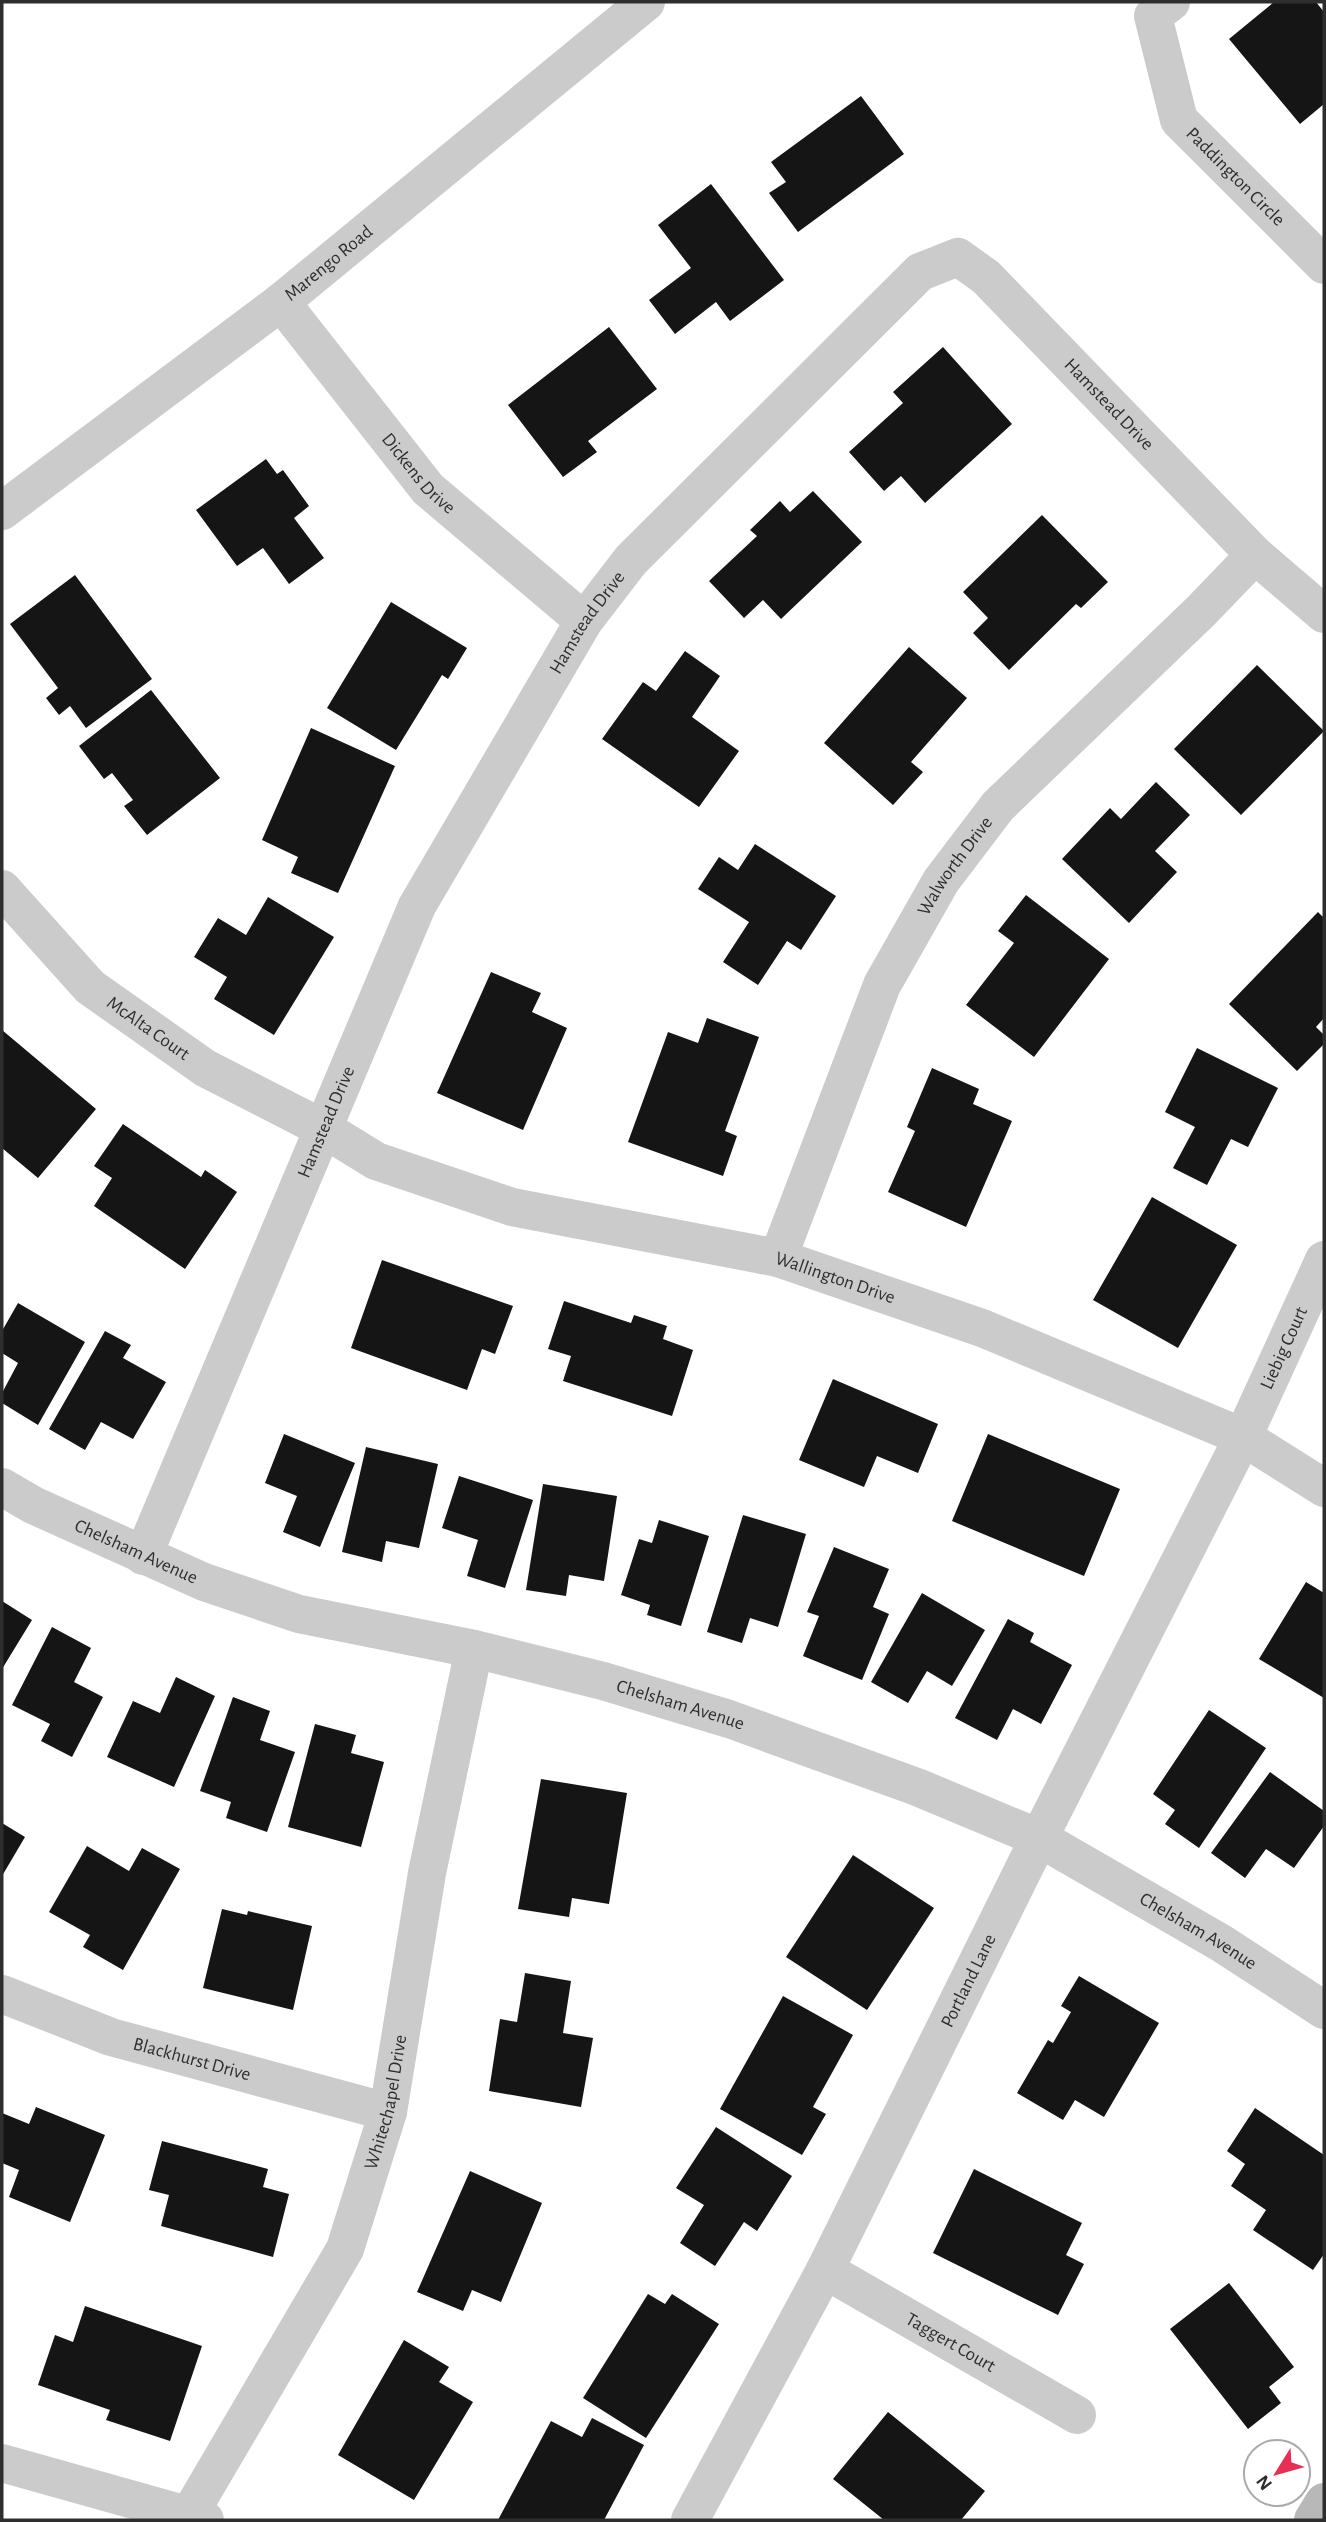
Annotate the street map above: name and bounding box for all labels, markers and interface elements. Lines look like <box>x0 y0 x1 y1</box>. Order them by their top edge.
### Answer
street label: Paddington Circle <box>1183 124 1289 230</box>
street label: Marengo Road <box>281 221 376 305</box>
street label: Hamstead Drive <box>1061 355 1157 454</box>
street label: Dickens Drive <box>378 429 459 517</box>
street label: Hamstead Drive <box>546 568 628 677</box>
street label: Walworth Drive <box>914 813 996 918</box>
street label: McAlta Court <box>103 993 193 1064</box>
street label: Hamstead Drive <box>294 1063 358 1181</box>
street label: Wallington Drive <box>773 1248 897 1307</box>
street label: Liebig Court <box>1257 1304 1311 1392</box>
street label: Chelsham Avenue <box>72 1516 200 1587</box>
street label: Chelsham Avenue <box>614 1676 747 1733</box>
street label: Chelsham Avenue <box>1136 1889 1260 1973</box>
street label: Portland Lane <box>937 1931 999 2030</box>
street label: Whitechapel Drive <box>361 2033 410 2172</box>
street label: Blackhurst Drive <box>131 2034 253 2084</box>
street label: Taggert Court <box>903 2309 999 2376</box>
north arrow <box>1242 2438 1312 2508</box>
text: N <box>1253 2471 1276 2493</box>

